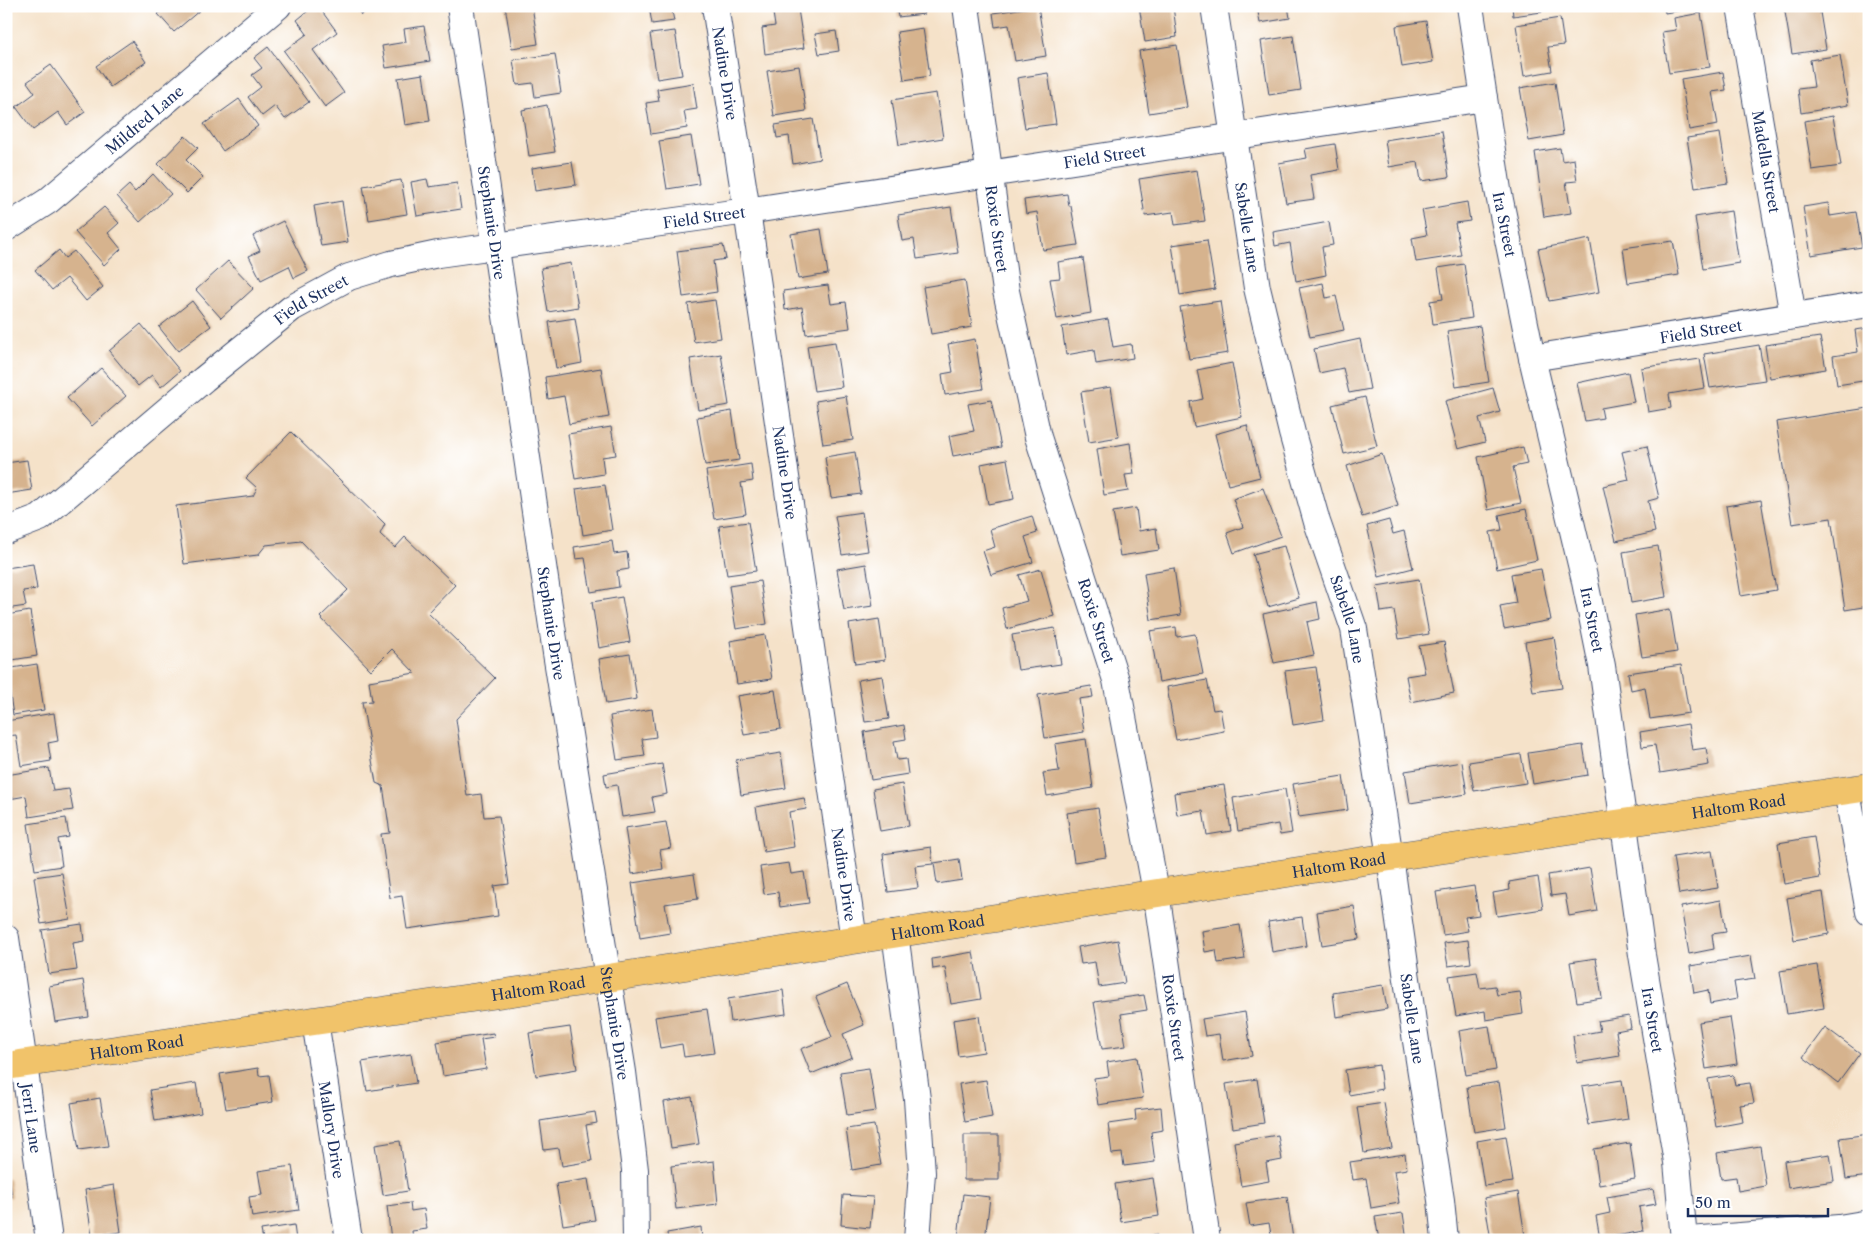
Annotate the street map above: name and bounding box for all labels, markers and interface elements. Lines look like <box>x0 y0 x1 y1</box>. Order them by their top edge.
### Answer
street label: Nadine Drive <box>709 25 742 121</box>
street label: Mildred Lane <box>101 81 187 158</box>
street label: Madella Street <box>1749 109 1785 215</box>
street label: Field Street <box>1062 140 1148 172</box>
street label: Stephanie Drive <box>474 165 510 281</box>
street label: Sabelle Lane <box>1232 181 1264 274</box>
street label: Roxie Street <box>982 184 1013 274</box>
street label: Ira Street <box>1489 190 1521 259</box>
street label: Field Street <box>662 202 747 232</box>
street label: Field Street <box>270 270 352 329</box>
street label: Field Street <box>1658 315 1744 347</box>
street label: Nadine Drive <box>769 425 802 521</box>
street label: Stephanie Drive <box>534 565 570 681</box>
street label: Sabelle Lane <box>1326 572 1369 665</box>
street label: Roxie Street <box>1074 576 1120 666</box>
street label: Ira Street <box>1577 585 1609 655</box>
street label: Haltom Road <box>1690 790 1787 822</box>
street label: Nadine Drive <box>828 826 861 923</box>
street label: Haltom Road <box>1291 848 1387 882</box>
street label: Haltom Road <box>889 910 986 944</box>
street label: Stephanie Drive <box>597 965 633 1081</box>
street label: Haltom Road <box>490 972 587 1004</box>
street label: Sabelle Lane <box>1397 972 1429 1065</box>
street label: Roxie Street <box>1159 973 1190 1063</box>
street label: Ira Street <box>1638 986 1668 1055</box>
street label: Haltom Road <box>88 1031 185 1063</box>
street label: Jerri Lane <box>17 1080 46 1154</box>
street label: Mallory Drive <box>315 1080 349 1180</box>
scale bar <box>1688 1186 1828 1218</box>
text: 50 m <box>1695 1193 1731 1212</box>

